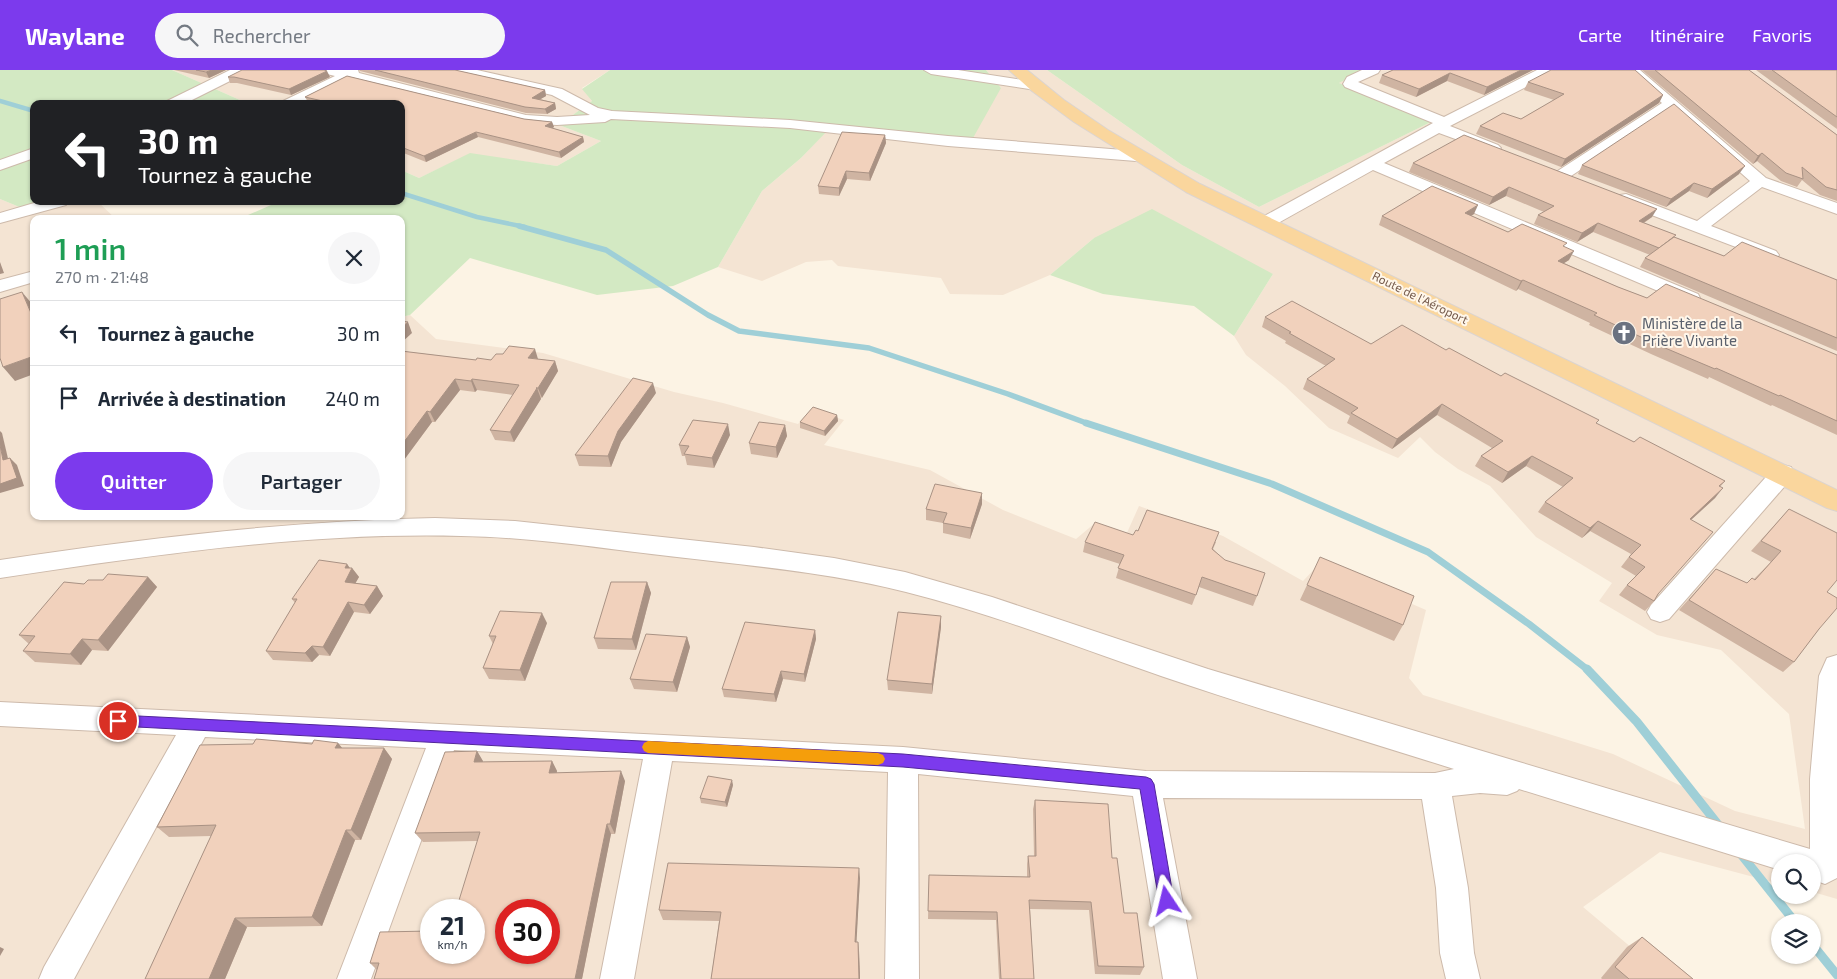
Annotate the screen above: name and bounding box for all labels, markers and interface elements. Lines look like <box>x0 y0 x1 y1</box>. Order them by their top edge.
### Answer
search box <box>155 13 505 58</box>
text: Waylane <box>25 21 125 50</box>
icon: search <box>173 21 201 49</box>
text: Rechercher <box>213 24 311 47</box>
text: Carte <box>1578 24 1622 46</box>
text: Itinéraire <box>1650 24 1724 46</box>
text: Favoris <box>1752 24 1812 46</box>
text: 30 m <box>138 119 218 161</box>
icon: left <box>55 120 120 185</box>
text: Tournez à gauche <box>138 161 312 187</box>
text: 1 min <box>55 230 126 266</box>
button: close <box>328 232 380 284</box>
text: 270 m · 21:48 <box>55 267 149 286</box>
street label: Route de l'Aéroport <box>1370 268 1471 327</box>
place label: Ministère de la Prière Vivante <box>1642 314 1743 349</box>
icon: left <box>55 319 83 347</box>
church icon: Ministère de la Prière Vivante <box>1611 320 1637 346</box>
text: Tournez à gauche <box>98 322 254 345</box>
text: 30 m <box>337 322 380 345</box>
icon: arrive <box>55 384 83 412</box>
text: Arrivée à destination <box>98 387 286 410</box>
text: 240 m <box>325 387 380 410</box>
button: Quitter <box>55 452 213 510</box>
button: Partager <box>223 452 380 510</box>
pin <box>97 700 139 742</box>
icon: arrive <box>104 707 132 735</box>
map controls <box>1771 854 1821 964</box>
button: search <box>1771 854 1821 904</box>
position arrow <box>1140 874 1192 926</box>
speed limit sign: 30 <box>495 899 560 964</box>
text: 21 <box>440 910 465 940</box>
button: layers <box>1771 914 1821 964</box>
text: km/h <box>438 937 467 951</box>

